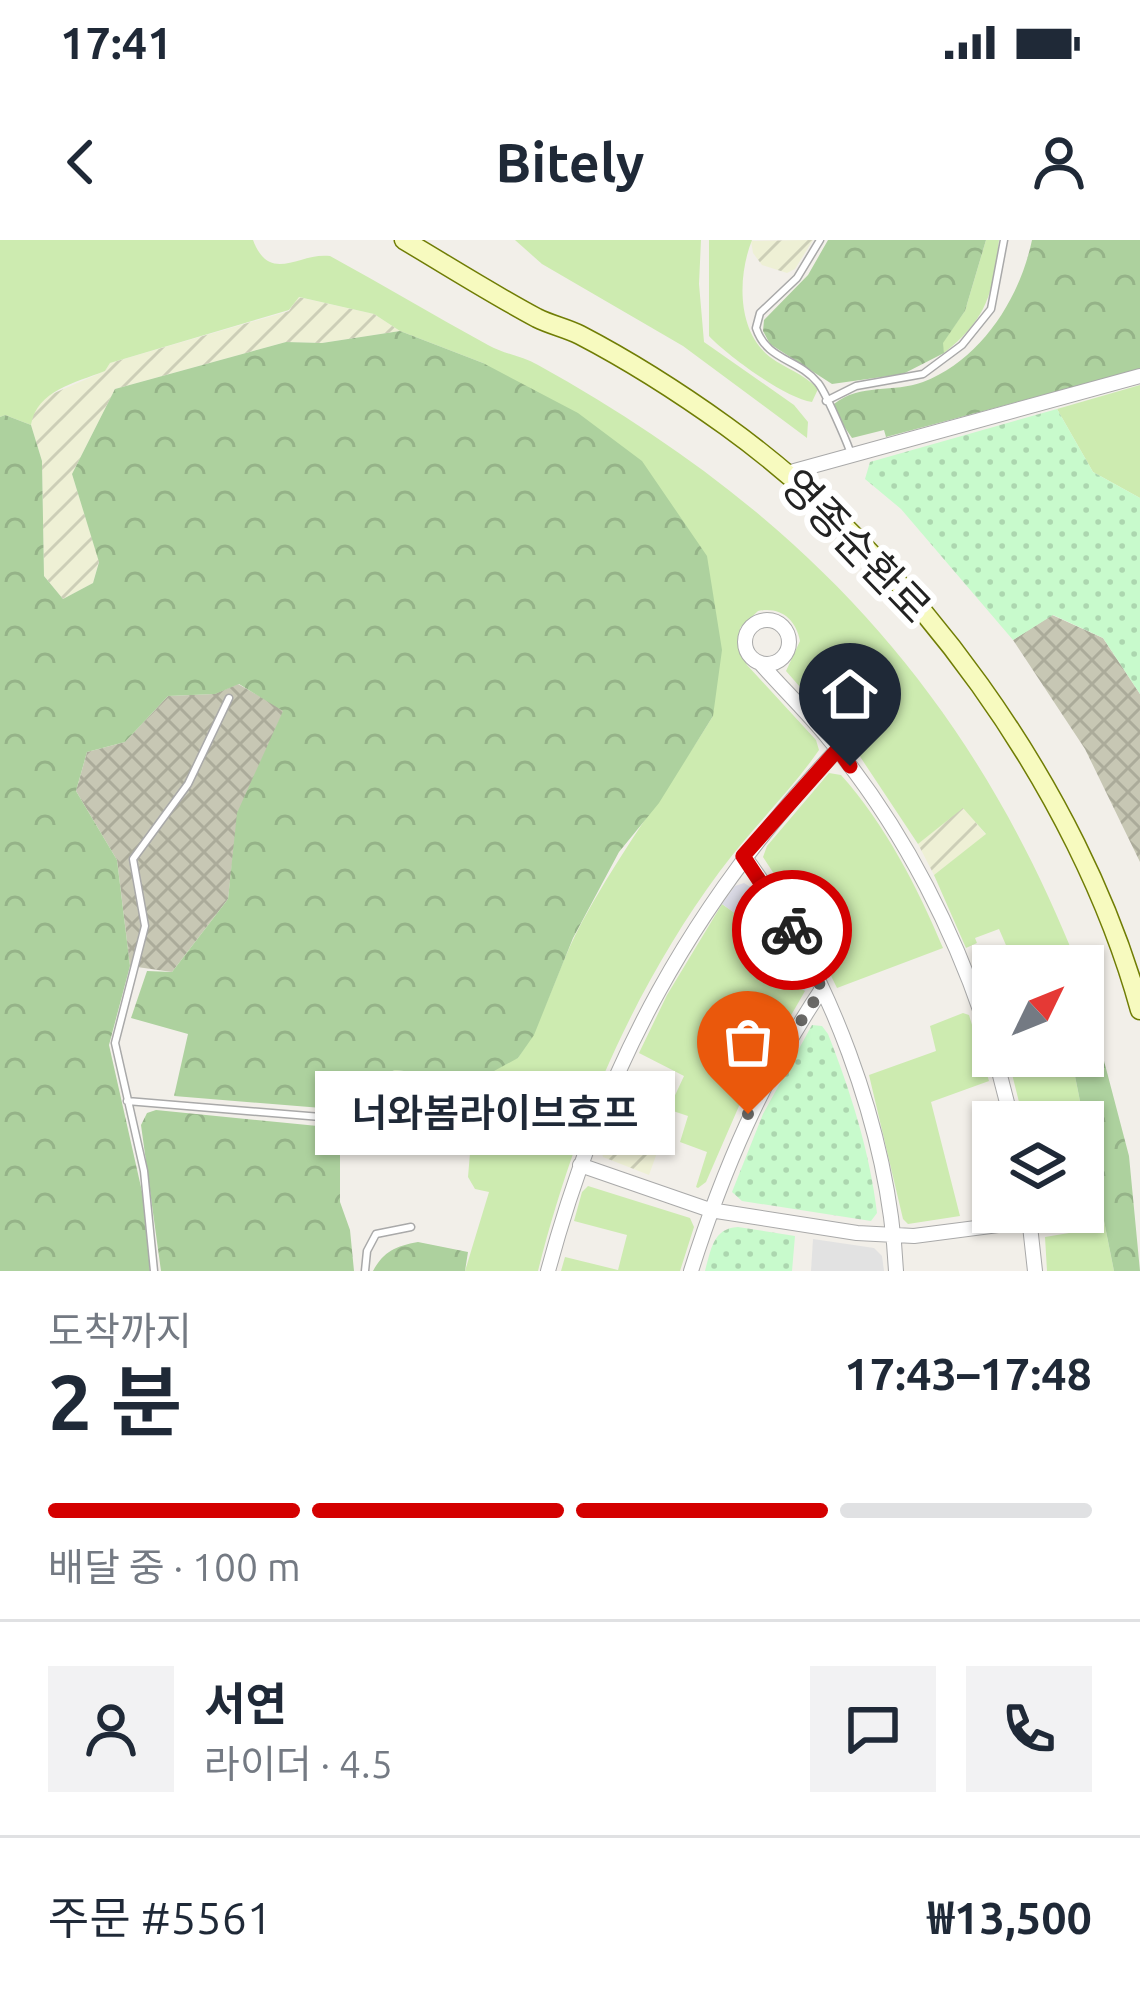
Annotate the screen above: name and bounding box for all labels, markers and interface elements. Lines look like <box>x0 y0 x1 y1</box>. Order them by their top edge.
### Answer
text: 17:41 <box>60 17 173 68</box>
icon: back <box>48 129 114 195</box>
icon: person <box>1026 129 1092 195</box>
text: Bitely <box>496 132 644 192</box>
street label: 영종순환로 <box>772 460 940 631</box>
pin <box>799 643 901 766</box>
icon: home <box>817 661 883 727</box>
courier <box>732 870 852 990</box>
icon: bike <box>759 897 825 963</box>
north arrow <box>972 945 1104 1077</box>
map controls <box>972 945 1104 1233</box>
pin <box>697 991 799 1114</box>
icon: bag <box>715 1009 781 1075</box>
callout: 너와봄라이브호프 <box>316 1072 676 1156</box>
text: 너와봄라이브호프 <box>351 1091 639 1134</box>
button: layers <box>972 1101 1104 1233</box>
text: 도착까지 <box>48 1309 192 1352</box>
text: 17:43–17:48 <box>844 1348 1092 1399</box>
text: 2 분 <box>48 1357 182 1445</box>
text: 배달 중 · 100 m <box>48 1545 301 1588</box>
button: person <box>48 1666 174 1792</box>
button: chat <box>810 1666 936 1792</box>
button: phone <box>966 1666 1092 1792</box>
text: 서연 <box>204 1678 287 1729</box>
text: 라이더 · 4.5 <box>204 1742 393 1785</box>
text: 주문 #5561 <box>48 1892 272 1943</box>
text: ₩13,500 <box>927 1892 1092 1943</box>

